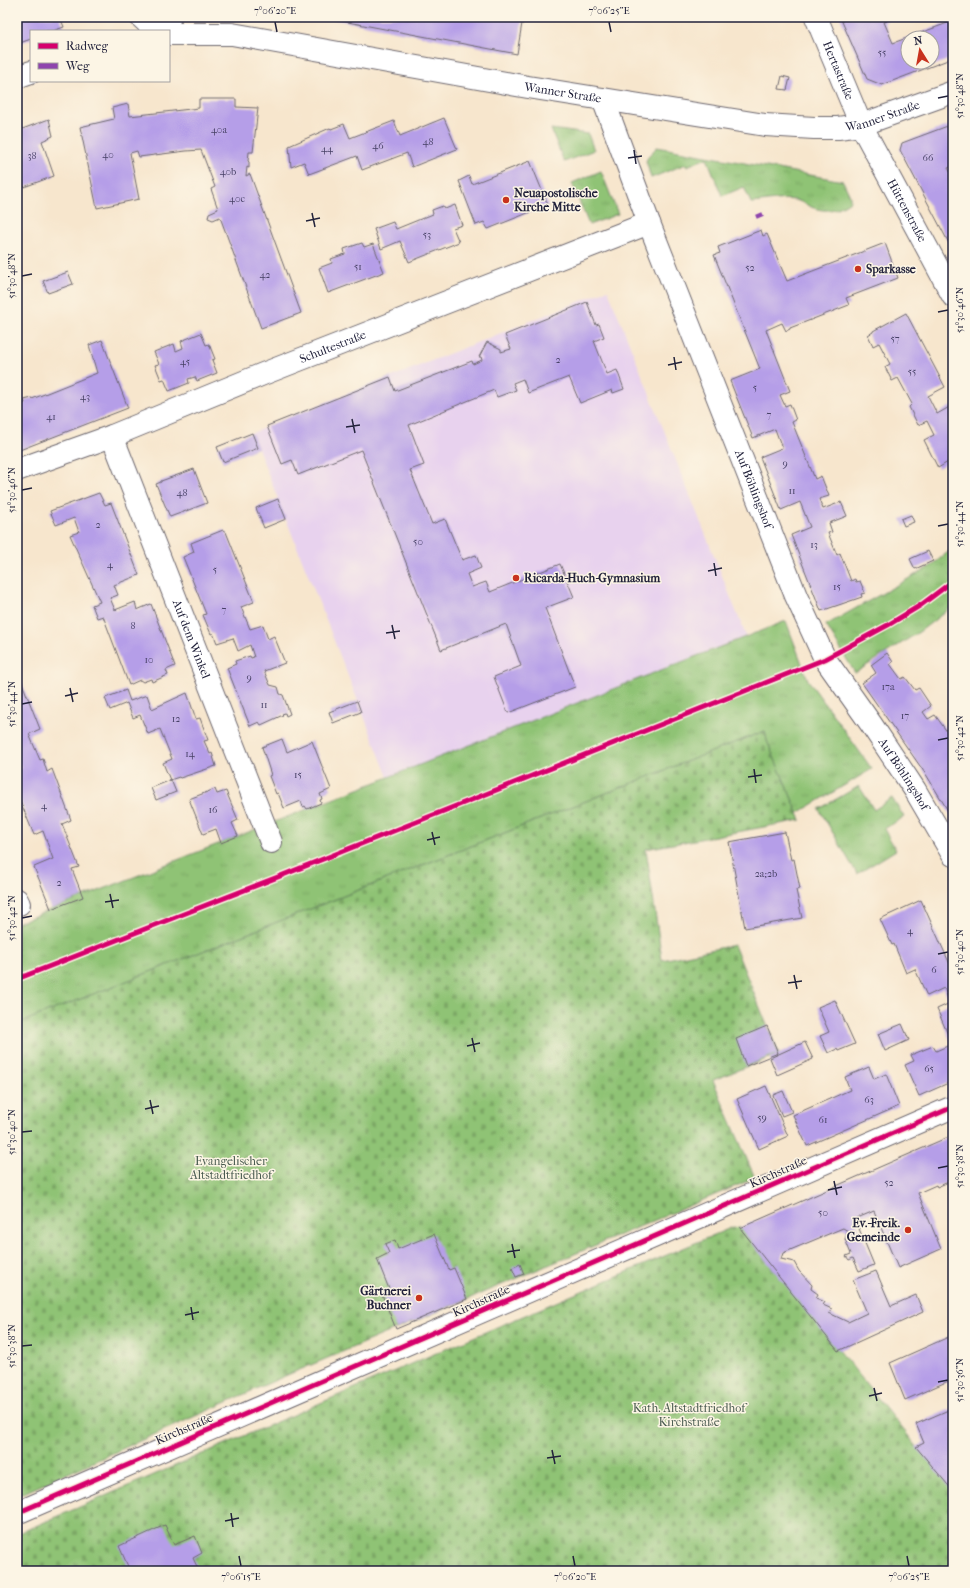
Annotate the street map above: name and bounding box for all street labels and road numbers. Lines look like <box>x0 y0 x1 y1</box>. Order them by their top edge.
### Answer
street label: Hertastraße <box>820 39 857 102</box>
street label: Wanner Straße <box>522 79 602 106</box>
street label: Wanner Straße <box>843 98 922 134</box>
street label: Hüttenstraße <box>884 176 930 244</box>
street label: Schultestraße <box>297 327 368 366</box>
street label: Auf Böhlingshof <box>732 447 777 533</box>
street label: Auf dem Winkel <box>169 597 213 681</box>
street label: Auf Böhlingshof <box>875 735 934 815</box>
street label: Kirchstraße <box>747 1153 809 1191</box>
street label: Kirchstraße <box>450 1282 512 1320</box>
street label: Kirchstraße <box>153 1411 215 1447</box>

